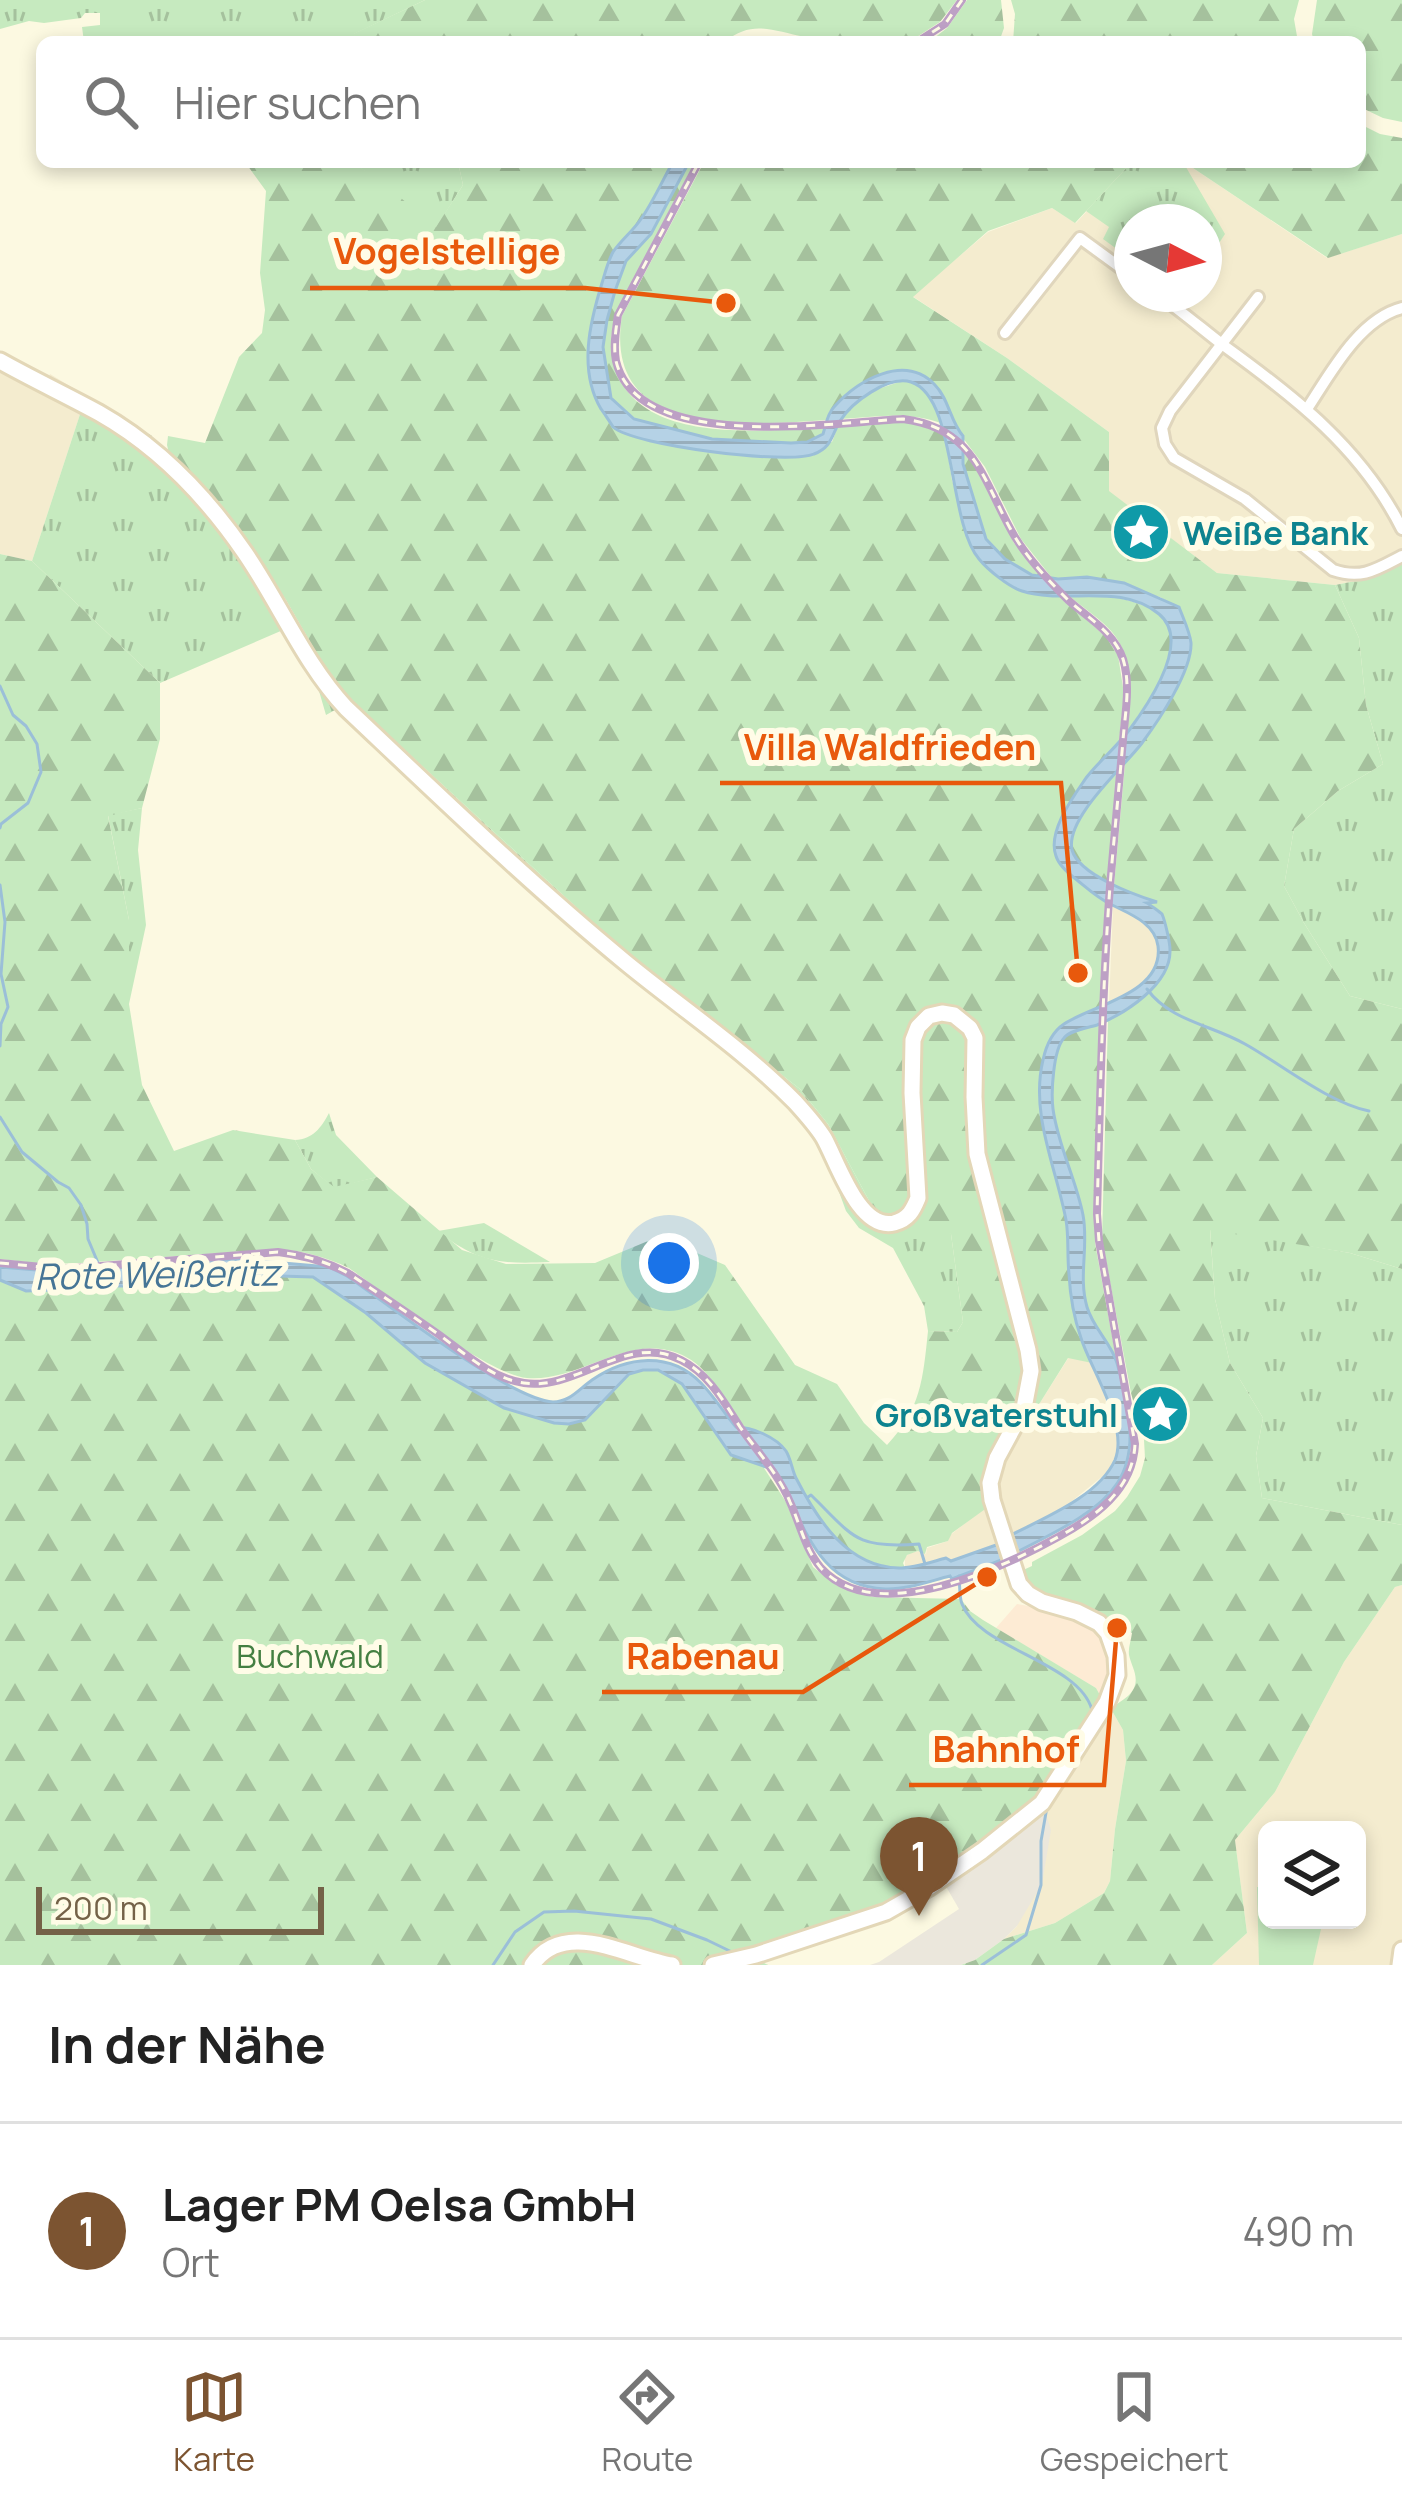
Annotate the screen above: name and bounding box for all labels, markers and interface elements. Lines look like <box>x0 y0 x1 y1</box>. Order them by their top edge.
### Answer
search box <box>36 36 1366 168</box>
icon: search <box>78 69 144 135</box>
text: Hier suchen <box>174 71 421 133</box>
north arrow <box>1114 204 1222 312</box>
callout: Vogelstellige <box>310 216 585 288</box>
text: Vogelstellige <box>334 226 561 275</box>
place icon: Weiße Bank <box>1110 501 1172 563</box>
place label: Weiße Bank <box>1183 510 1369 555</box>
callout: Villa Waldfrieden <box>720 711 1061 783</box>
text: Villa Waldfrieden <box>744 722 1036 771</box>
your location <box>639 1233 699 1293</box>
water label: Rote Weißeritz <box>34 1247 284 1301</box>
place icon: Großvaterstuhl <box>1129 1383 1191 1445</box>
place label: Großvaterstuhl <box>875 1392 1118 1437</box>
callout: Rabenau <box>602 1620 803 1692</box>
text: Rabenau <box>626 1631 780 1680</box>
park label: Buchwald <box>236 1633 384 1678</box>
callout: Bahnhof <box>909 1713 1104 1785</box>
text: Bahnhof <box>933 1724 1080 1773</box>
pin: 1 <box>880 1817 958 1916</box>
map controls <box>1258 1821 1366 1929</box>
button: layers <box>1258 1821 1366 1929</box>
scale bar <box>36 1881 324 1934</box>
text: 200 m <box>54 1885 148 1930</box>
text: In der Nähe <box>48 2009 326 2078</box>
text: Lager PM Oelsa GmbH <box>162 2173 636 2235</box>
text: 1 <box>78 2204 96 2258</box>
text: 490 m <box>1243 2204 1354 2258</box>
text: Ort <box>162 2235 220 2289</box>
tab: Karte <box>173 2364 255 2481</box>
tab: Route <box>602 2364 693 2481</box>
tab: Gespeichert <box>1040 2364 1229 2481</box>

